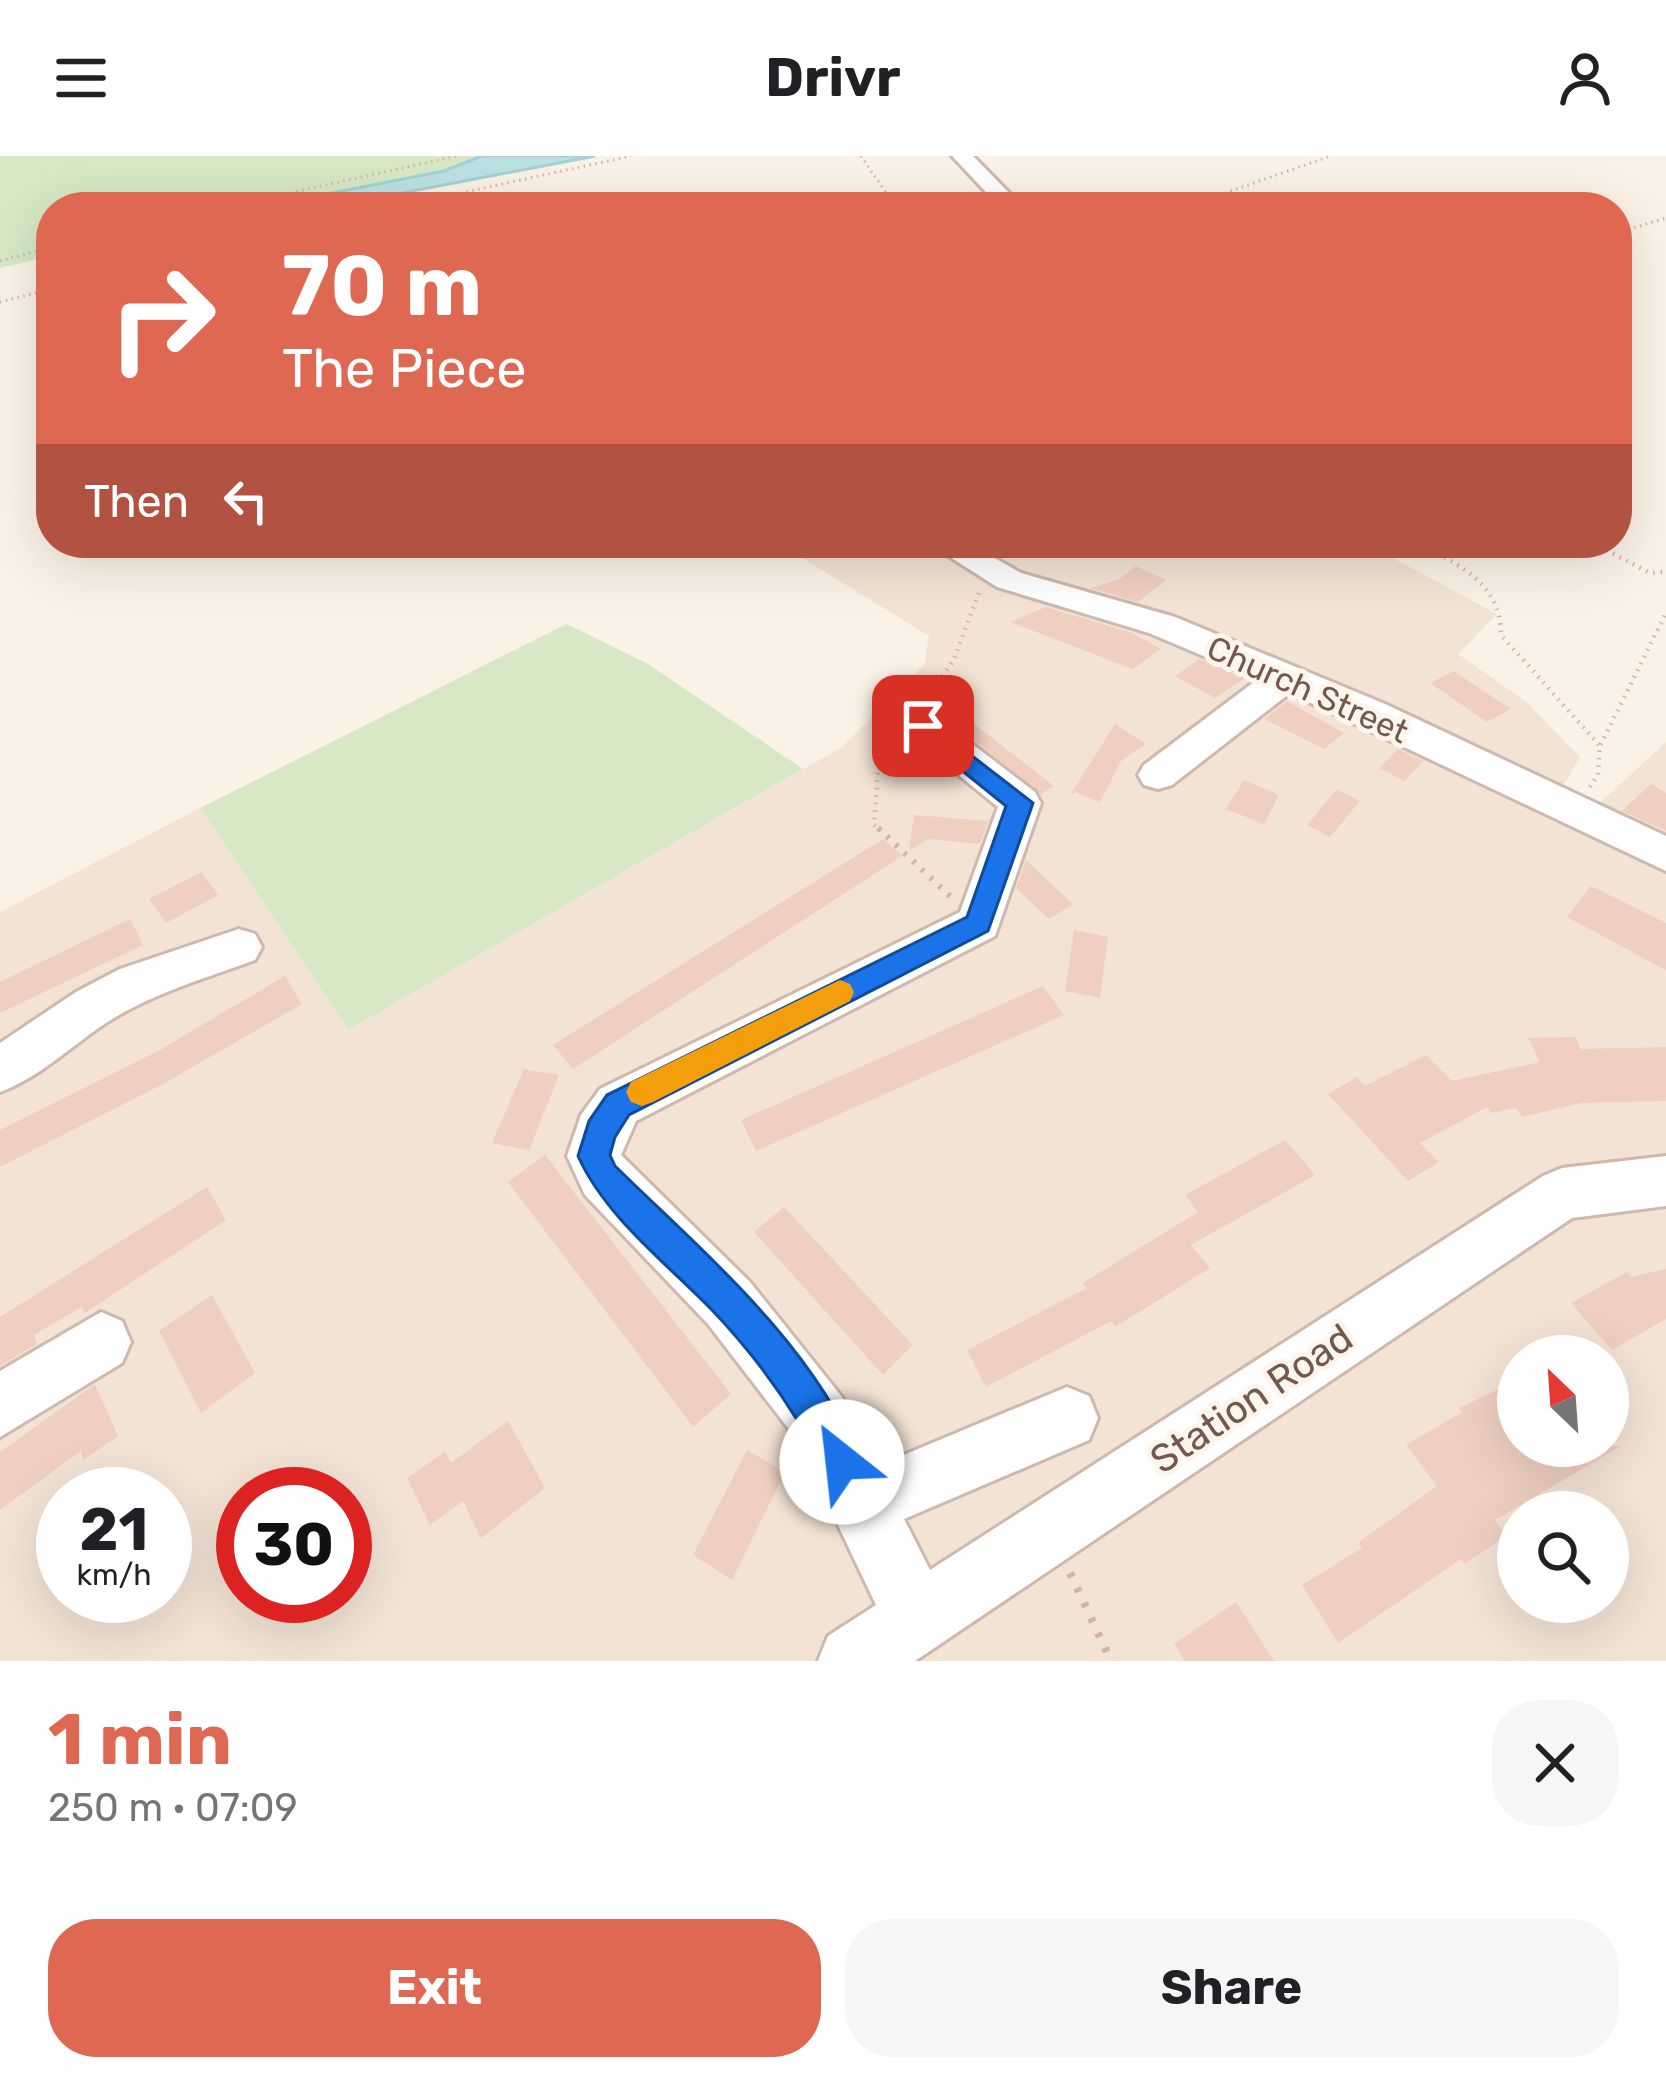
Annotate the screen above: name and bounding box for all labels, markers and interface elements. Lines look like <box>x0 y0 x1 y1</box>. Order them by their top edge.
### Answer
icon: menu <box>48 45 114 111</box>
icon: person <box>1552 45 1618 111</box>
text: Drivr <box>765 46 901 110</box>
text: 70 m <box>282 236 482 336</box>
icon: right <box>84 240 240 396</box>
text: The Piece <box>282 337 527 401</box>
icon: left <box>213 468 279 534</box>
text: Then <box>84 475 189 528</box>
street label: Church Street <box>1201 628 1414 751</box>
pin <box>872 675 974 777</box>
icon: arrive <box>890 693 956 759</box>
street label: Station Road <box>1142 1314 1361 1483</box>
north arrow <box>1497 1335 1629 1467</box>
map controls <box>1497 1335 1629 1623</box>
position arrow <box>779 1399 905 1525</box>
speed limit sign: 30 <box>216 1467 372 1623</box>
button: search <box>1497 1491 1629 1623</box>
text: 21 <box>80 1494 148 1565</box>
text: km/h <box>77 1557 151 1593</box>
text: 1 min <box>48 1697 232 1782</box>
button: close <box>1492 1700 1618 1826</box>
text: 250 m · 07:09 <box>48 1785 298 1831</box>
button: Exit <box>48 1919 821 2057</box>
button: Share <box>845 1919 1618 2057</box>

